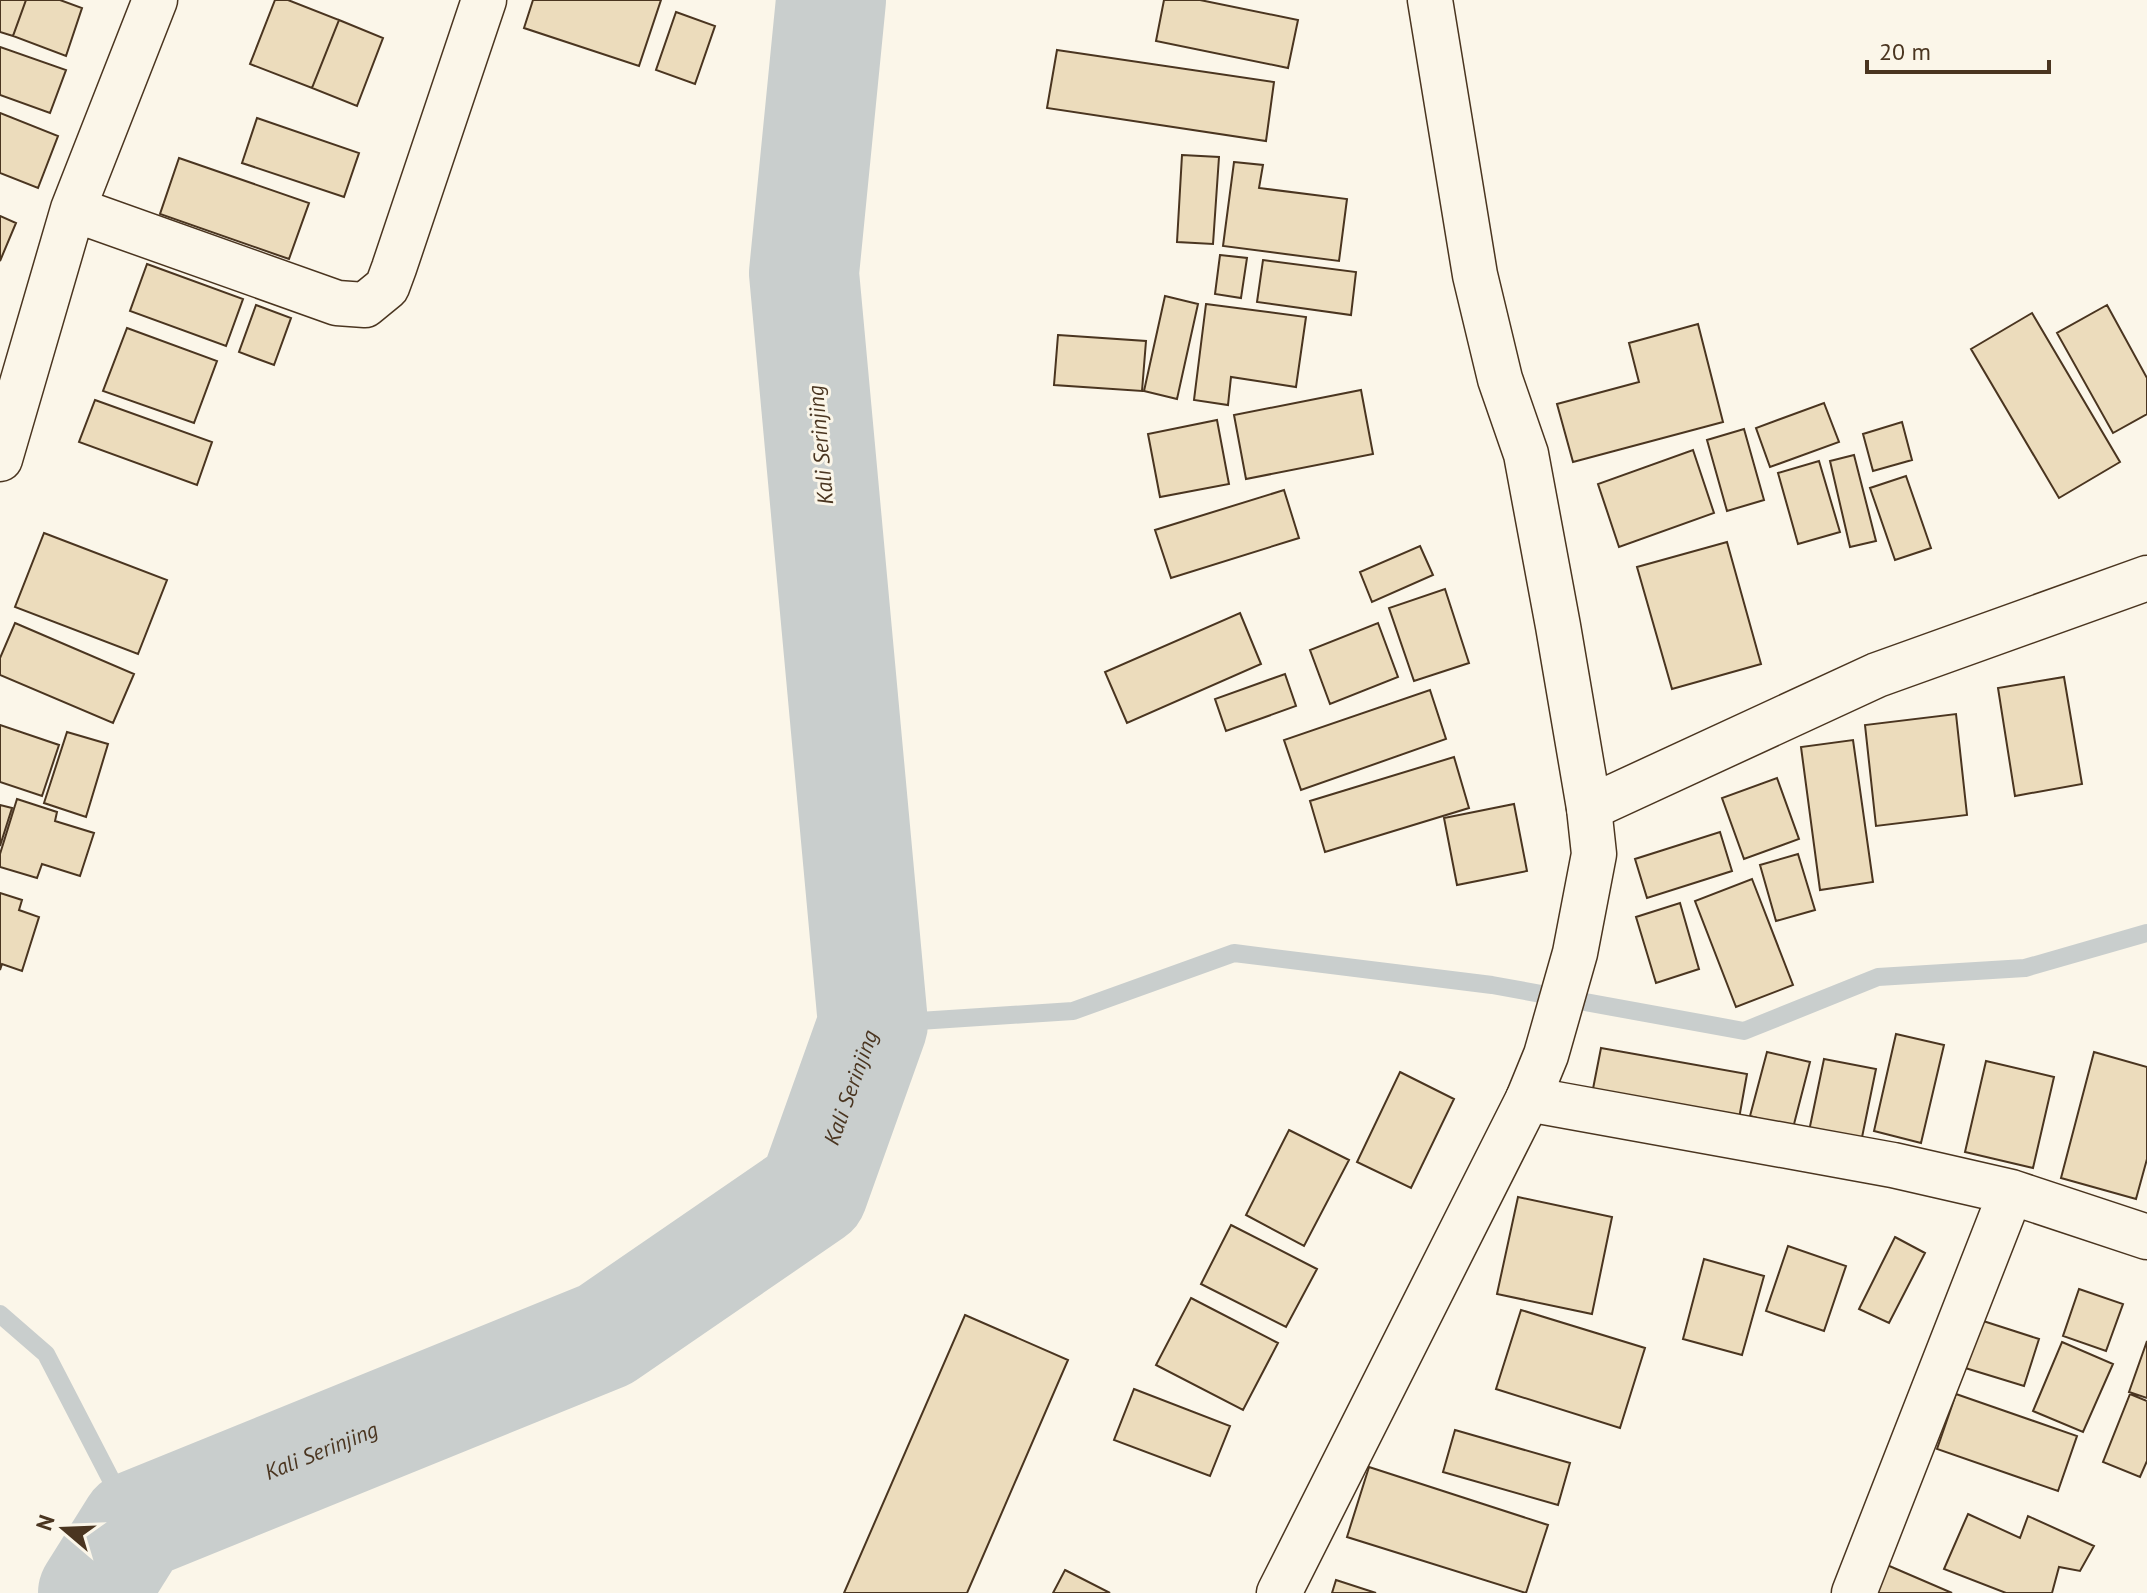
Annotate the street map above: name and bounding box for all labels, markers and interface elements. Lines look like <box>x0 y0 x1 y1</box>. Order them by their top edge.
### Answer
scale bar <box>1867 24 2049 74</box>
text: 20 m <box>1879 36 1931 67</box>
water label: Kali Serinjing <box>801 384 839 506</box>
water label: Kali Serinjing <box>817 1026 884 1148</box>
water label: Kali Serinjing <box>260 1415 382 1486</box>
north arrow <box>24 1489 104 1569</box>
text: N <box>29 1511 61 1534</box>

